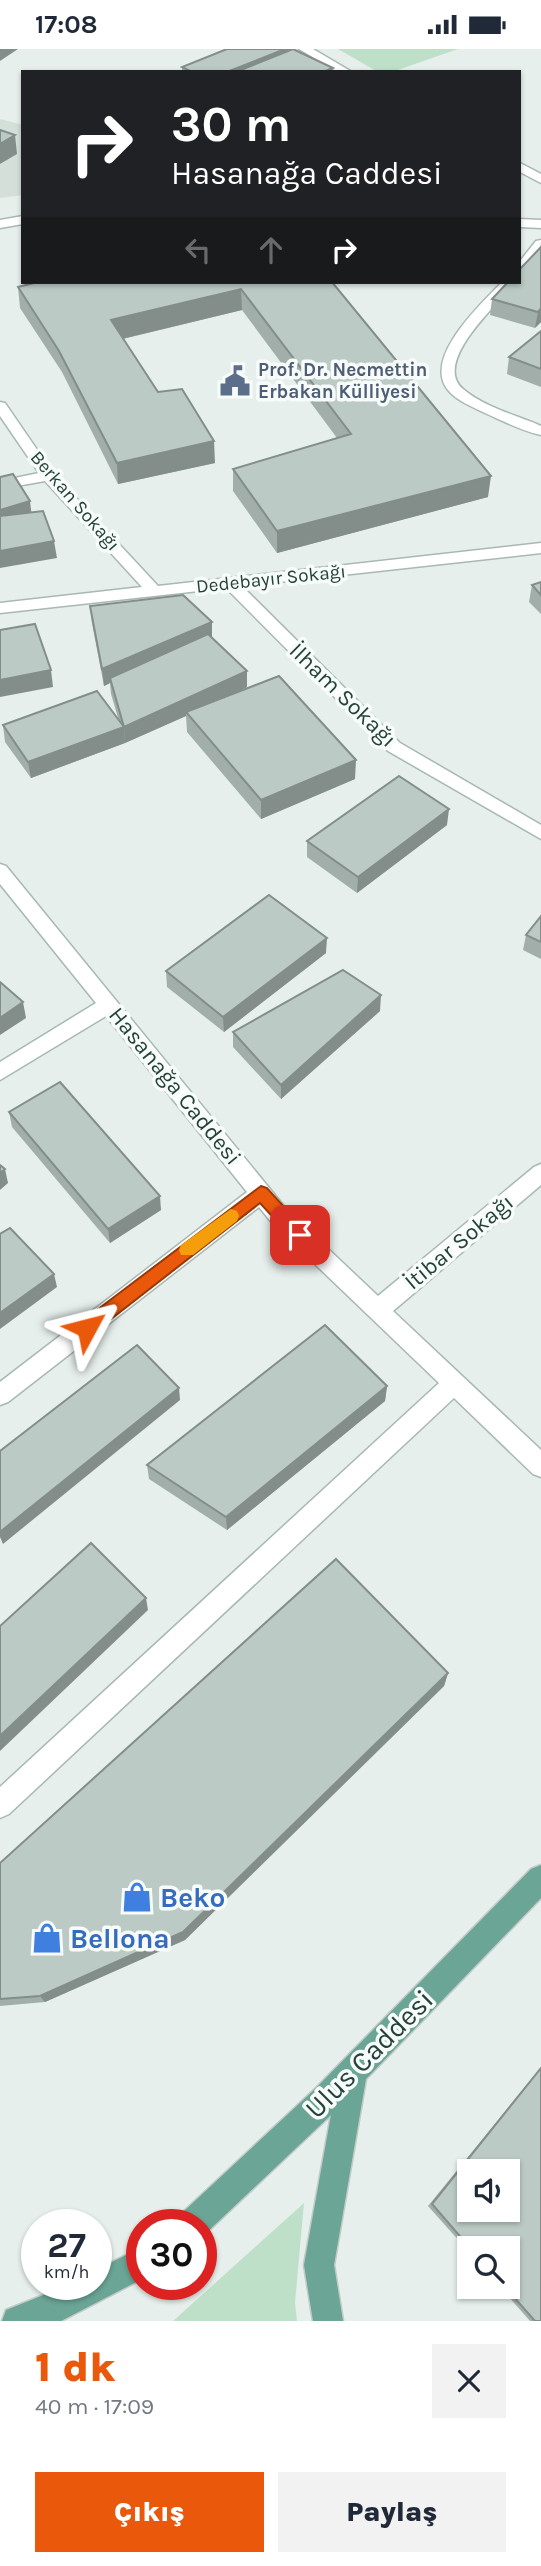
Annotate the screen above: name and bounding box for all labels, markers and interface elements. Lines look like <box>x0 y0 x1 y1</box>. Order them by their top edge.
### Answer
text: 17:08 <box>35 9 97 40</box>
text: 30 m <box>171 96 291 153</box>
icon: right <box>56 98 147 189</box>
text: Hasanağa Caddesi <box>171 155 443 192</box>
icon: left <box>179 231 217 269</box>
icon: ahead <box>252 231 290 269</box>
icon: right <box>325 231 363 269</box>
place label: Prof. Dr. Necmettin Erbakan Külliyesi <box>258 359 427 403</box>
public building icon: Prof. Dr. Necmettin Erbakan Külliyesi <box>218 364 252 398</box>
street label: Berkan Sokağı <box>26 447 124 555</box>
street label: Dedebayır Sokağı <box>195 560 347 598</box>
street label: İlham Sokağı <box>284 637 402 753</box>
street label: Hasanağa Caddesi <box>103 1002 247 1170</box>
street label: İtibar Sokağı <box>399 1189 519 1295</box>
pin <box>270 1205 330 1265</box>
icon: arrive <box>281 1216 319 1254</box>
position arrow <box>50 1291 124 1365</box>
shop icon: Beko <box>120 1880 154 1914</box>
place label: Beko <box>160 1881 225 1914</box>
shop icon: Bellona <box>30 1921 64 1955</box>
place label: Bellona <box>70 1922 170 1955</box>
street label: Ulus Caddesi <box>298 1983 440 2125</box>
map controls <box>457 2159 520 2299</box>
button: sound <box>457 2159 520 2222</box>
speed limit sign: 30 <box>126 2209 217 2300</box>
text: 27 <box>47 2225 86 2266</box>
button: search <box>457 2236 520 2299</box>
text: km/h <box>44 2261 89 2283</box>
text: 1 dk <box>35 2342 115 2392</box>
button: close <box>432 2344 506 2418</box>
text: 40 m · 17:09 <box>35 2393 154 2420</box>
button: Çıkış <box>35 2472 264 2552</box>
button: Paylaş <box>278 2472 506 2552</box>

